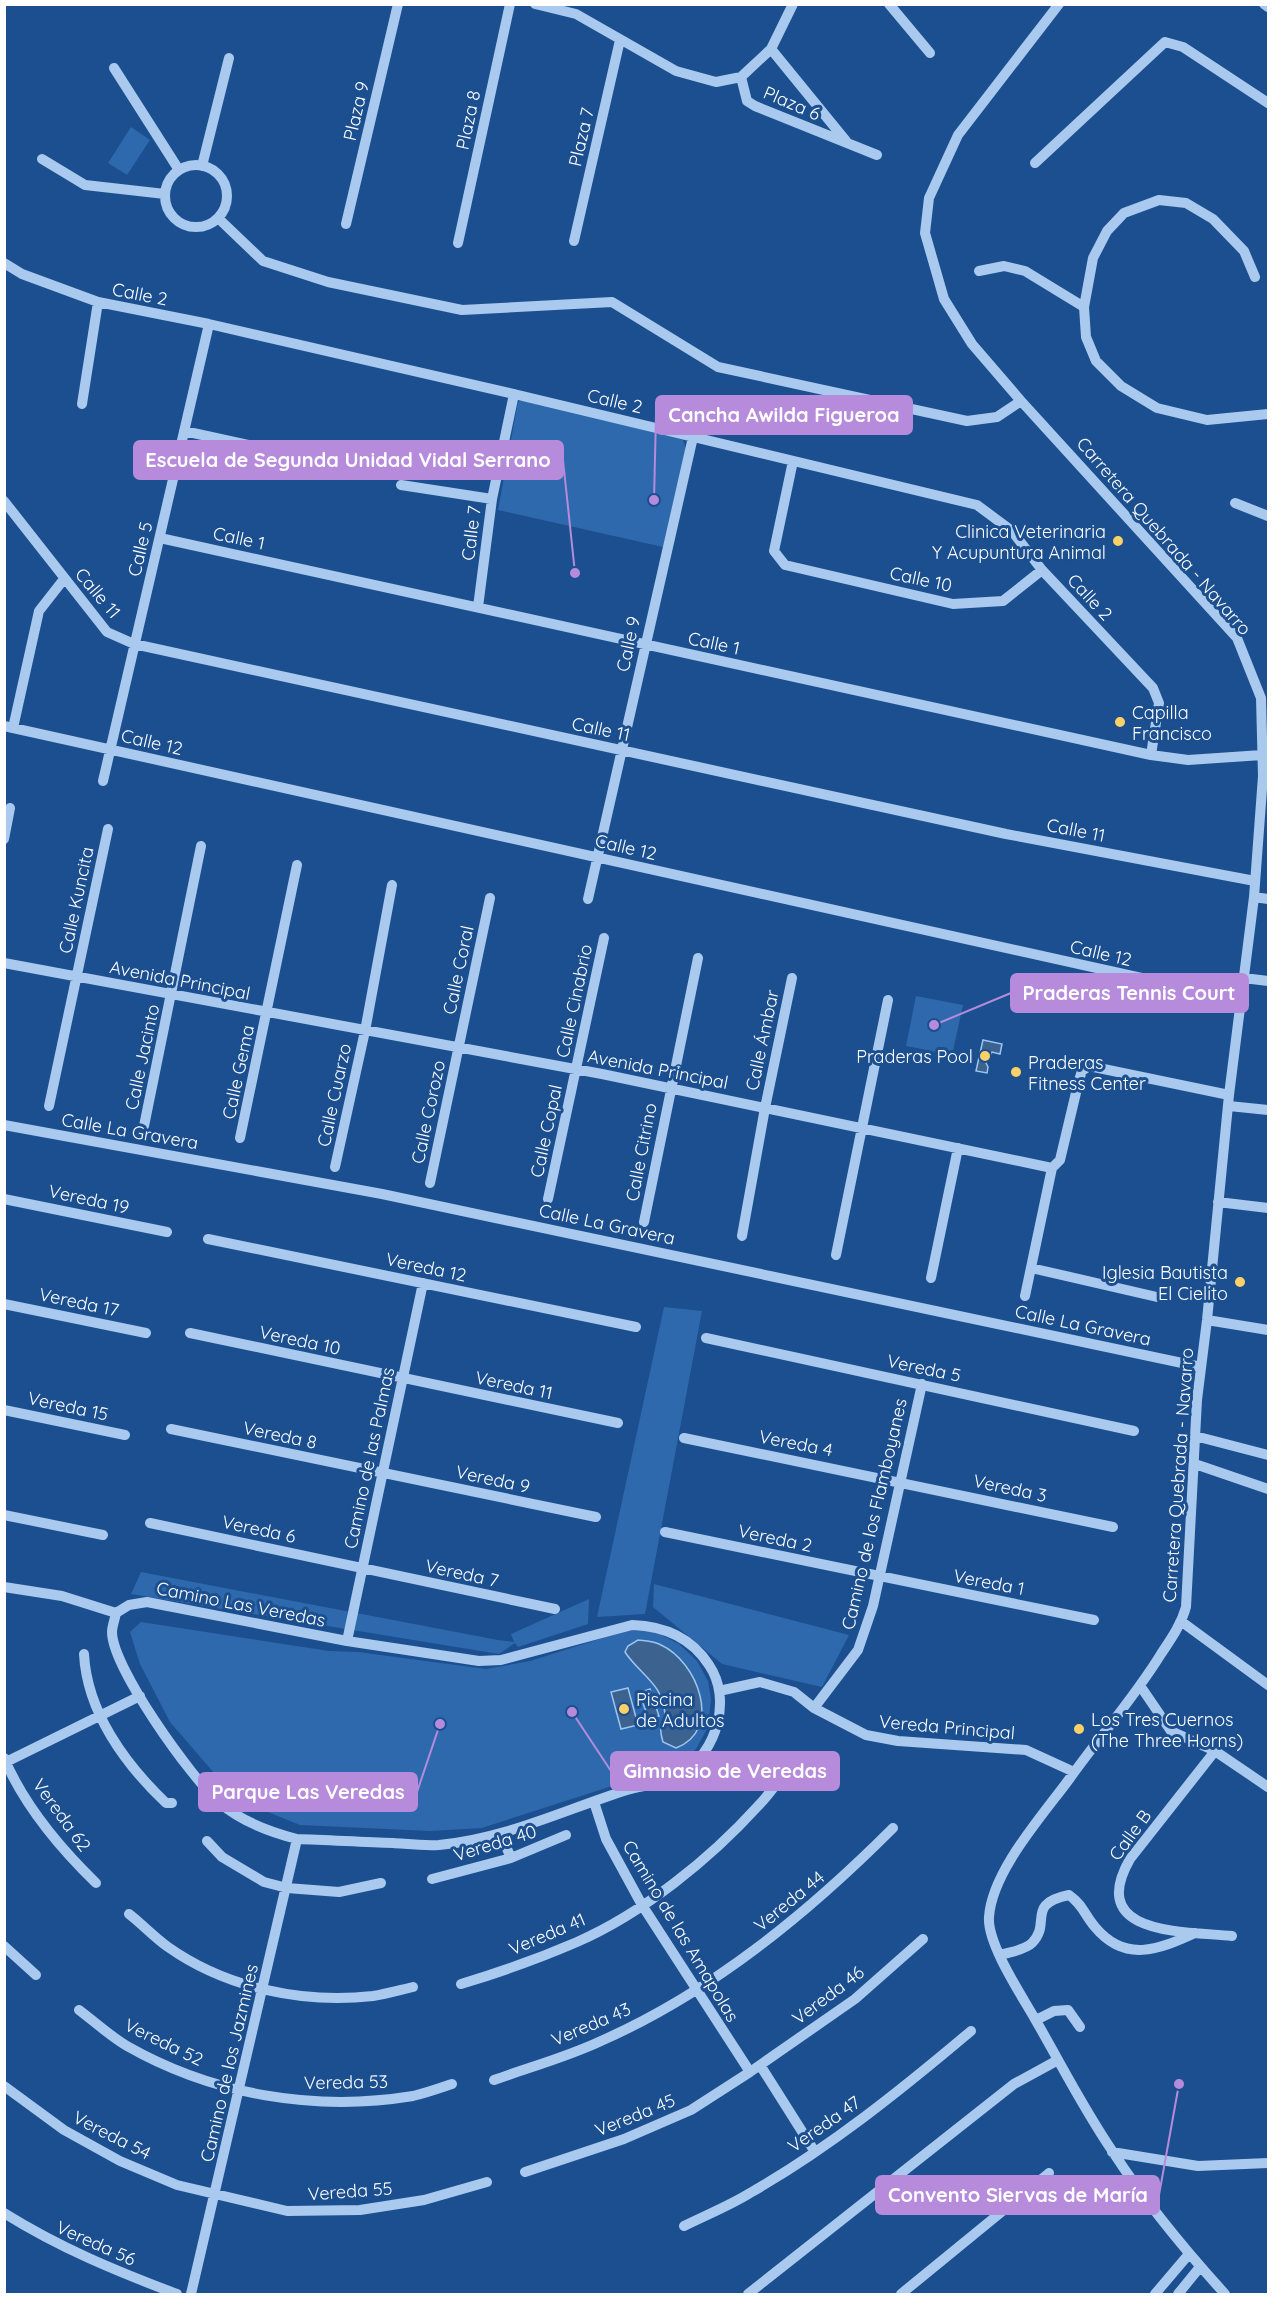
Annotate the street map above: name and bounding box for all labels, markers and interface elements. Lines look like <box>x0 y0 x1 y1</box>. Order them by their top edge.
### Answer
street label: Plaza 9 <box>338 79 374 143</box>
street label: Plaza 6 <box>760 81 824 125</box>
street label: Plaza 8 <box>451 88 485 152</box>
street label: Plaza 7 <box>563 105 599 169</box>
street label: Calle 2 <box>110 277 170 311</box>
street label: Calle 2 <box>585 384 645 418</box>
callout: Cancha Awilda Figueroa <box>656 396 912 434</box>
text: Cancha Awilda Figueroa <box>668 402 900 427</box>
street label: Carretera Quebrada - Navarro <box>1072 432 1256 640</box>
callout: Escuela de Segunda Unidad Vidal Serrano <box>134 441 563 479</box>
text: Escuela de Segunda Unidad Vidal Serrano <box>145 447 551 472</box>
street label: Calle 7 <box>456 504 486 562</box>
street label: Calle 5 <box>123 519 157 579</box>
place label: Clinica Veterinaria Y Acupuntura Animal <box>932 520 1106 564</box>
street label: Calle 1 <box>211 521 267 555</box>
marker: Clinica Veterinaria Y Acupuntura Animal <box>1111 534 1125 548</box>
street label: Calle 10 <box>888 561 954 597</box>
street label: Calle 11 <box>70 563 126 623</box>
street label: Calle 2 <box>1063 569 1117 625</box>
street label: Calle 9 <box>611 614 645 674</box>
street label: Calle 1 <box>686 626 742 660</box>
place label: Capilla Francisco <box>1132 701 1212 745</box>
street label: Calle 11 <box>570 712 632 746</box>
marker: Capilla Francisco <box>1113 715 1127 729</box>
street label: Calle 12 <box>119 724 185 760</box>
street label: Calle 11 <box>1045 813 1107 847</box>
street label: Calle 12 <box>593 829 659 865</box>
street label: Calle Kuncita <box>53 844 99 956</box>
street label: Calle Coral <box>437 923 479 1017</box>
street label: Calle 12 <box>1068 935 1134 971</box>
street label: Calle Cinabrio <box>551 942 597 1060</box>
street label: Avenida Principal <box>108 955 252 1005</box>
callout: Praderas Tennis Court <box>1011 974 1248 1012</box>
text: Praderas Tennis Court <box>1023 980 1236 1005</box>
street label: Calle Ámbar <box>740 987 784 1093</box>
street label: Calle Jacinto <box>120 1002 164 1112</box>
street label: Calle Gema <box>217 1023 259 1121</box>
street label: Calle Cuarzo <box>312 1041 356 1149</box>
street label: Avenida Principal <box>586 1044 730 1094</box>
place label: Praderas Pool <box>856 1045 973 1068</box>
marker: Praderas Pool <box>978 1049 992 1063</box>
place label: Praderas Fitness Center <box>1028 1051 1146 1095</box>
street label: Calle Corozo <box>406 1058 450 1166</box>
marker: Praderas Fitness Center <box>1009 1065 1023 1079</box>
street label: Calle Copal <box>525 1082 567 1180</box>
street label: Calle Citrino <box>620 1101 662 1203</box>
street label: Calle La Gravera <box>60 1108 200 1154</box>
street label: Vereda 19 <box>47 1179 131 1219</box>
street label: Calle La Gravera <box>537 1198 677 1250</box>
street label: Vereda 12 <box>384 1247 468 1287</box>
place label: Iglesia Bautista El Cielito <box>1102 1261 1228 1305</box>
marker: Iglesia Bautista El Cielito <box>1233 1275 1247 1289</box>
street label: Vereda 17 <box>37 1282 121 1322</box>
street label: Calle La Gravera <box>1013 1299 1153 1351</box>
street label: Vereda 10 <box>257 1320 343 1360</box>
street label: Carretera Quebrada - Navarro <box>1158 1347 1198 1603</box>
street label: Vereda 5 <box>885 1349 963 1387</box>
street label: Camino de las Palmas <box>339 1365 399 1551</box>
street label: Vereda 11 <box>473 1366 555 1404</box>
street label: Vereda 15 <box>26 1386 110 1426</box>
street label: Camino de los Flamboyanes <box>836 1396 912 1632</box>
street label: Vereda 8 <box>241 1416 319 1454</box>
street label: Vereda 4 <box>757 1425 835 1461</box>
street label: Vereda 9 <box>454 1460 532 1498</box>
street label: Vereda 3 <box>971 1469 1049 1507</box>
street label: Vereda 6 <box>220 1510 298 1548</box>
street label: Vereda 2 <box>736 1519 814 1557</box>
street label: Vereda 7 <box>423 1554 501 1592</box>
street label: Vereda 1 <box>952 1564 1026 1600</box>
street label: Camino Las Veredas <box>155 1576 327 1632</box>
place label: Piscina de Adultos <box>636 1688 725 1732</box>
marker: Piscina de Adultos <box>617 1702 631 1716</box>
place label: Los Tres Cuernos (The Three Horns) <box>1091 1708 1243 1752</box>
street label: Vereda Principal <box>878 1710 1016 1744</box>
marker: Los Tres Cuernos (The Three Horns) <box>1072 1722 1086 1736</box>
callout: Gimnasio de Veredas <box>611 1752 839 1790</box>
text: Gimnasio de Veredas <box>623 1758 827 1783</box>
callout: Parque Las Veredas <box>199 1773 417 1811</box>
street label: Vereda 62 <box>28 1774 96 1856</box>
text: Parque Las Veredas <box>211 1779 405 1804</box>
street label: Calle B <box>1104 1805 1156 1865</box>
street label: Vereda 40 <box>451 1820 539 1866</box>
street label: Camino de las Amapolas <box>618 1836 744 2026</box>
street label: Vereda 44 <box>749 1866 829 1936</box>
street label: Vereda 41 <box>505 1908 589 1960</box>
street label: Vereda 46 <box>787 1960 869 2030</box>
street label: Camino de los Jazmines <box>195 1962 263 2164</box>
street label: Vereda 43 <box>548 1997 634 2051</box>
street label: Vereda 52 <box>121 2013 207 2071</box>
street label: Vereda 53 <box>304 2070 388 2094</box>
street label: Vereda 45 <box>591 2088 679 2142</box>
street label: Vereda 47 <box>783 2091 865 2157</box>
street label: Vereda 54 <box>69 2106 155 2164</box>
callout: Convento Siervas de María <box>876 2176 1159 2214</box>
street label: Vereda 55 <box>307 2177 393 2205</box>
text: Convento Siervas de María <box>888 2182 1148 2207</box>
street label: Vereda 56 <box>53 2215 140 2271</box>

